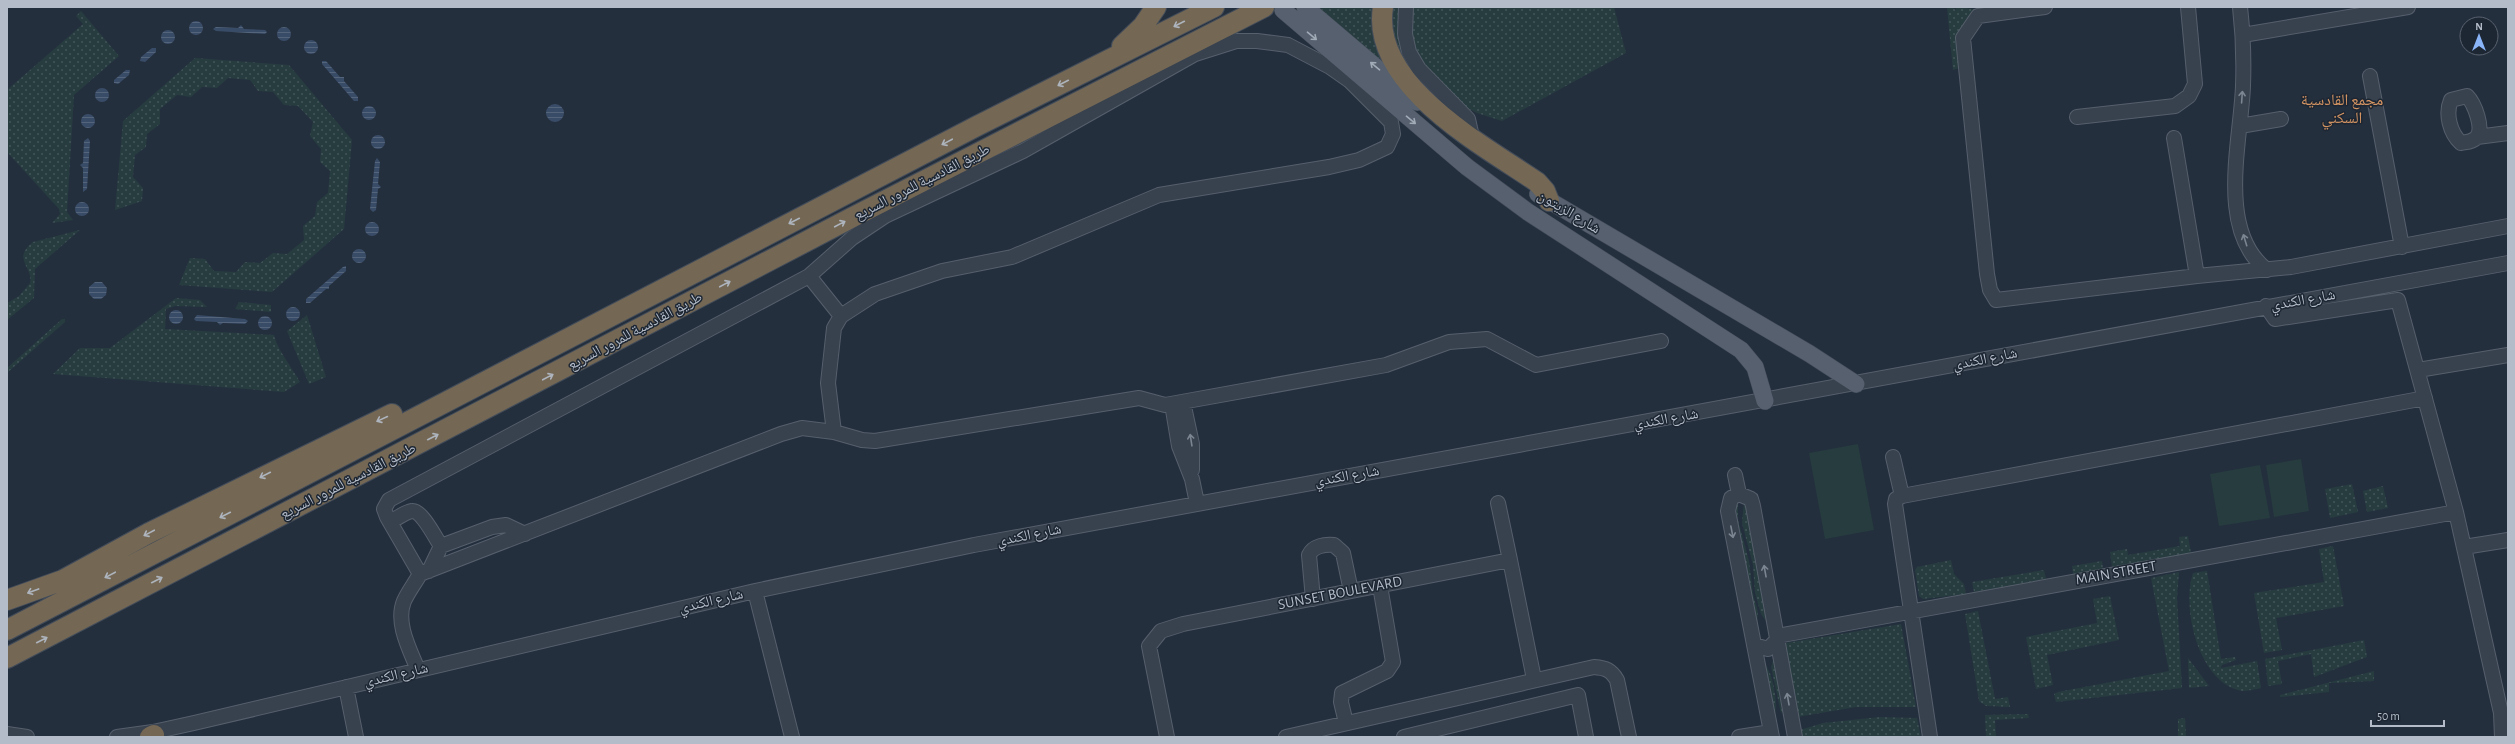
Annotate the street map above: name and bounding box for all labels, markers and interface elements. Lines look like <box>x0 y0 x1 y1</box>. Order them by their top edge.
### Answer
north arrow <box>2459 16 2499 56</box>
one-way arrow <box>1173 21 1185 29</box>
text: N <box>2475 21 2483 32</box>
one-way arrow <box>1306 31 1317 40</box>
one-way arrow <box>1370 62 1380 71</box>
one-way arrow <box>1057 80 1069 87</box>
one-way arrow <box>2239 91 2246 104</box>
district label: مجمع القادسية السكني <box>2301 92 2383 130</box>
one-way arrow <box>1406 115 1417 124</box>
one-way arrow <box>941 138 953 146</box>
street label: طريق القادسية للمرور السريع <box>852 141 993 224</box>
street label: شارع الزيتون <box>1534 188 1603 238</box>
one-way arrow <box>788 218 800 225</box>
one-way arrow <box>834 220 846 227</box>
one-way arrow <box>2241 233 2248 246</box>
one-way arrow <box>719 280 731 288</box>
street label: شارع الكندي <box>2269 287 2337 317</box>
street label: طريق القادسية للمرور السريع <box>565 289 706 375</box>
street label: شارع الكندي <box>1951 345 2019 376</box>
one-way arrow <box>542 373 554 381</box>
street label: شارع الكندي <box>1632 406 1700 436</box>
one-way arrow <box>376 416 388 423</box>
one-way arrow <box>426 433 438 441</box>
one-way arrow <box>1187 434 1195 447</box>
street label: طريق القادسية للمرور السريع <box>278 440 419 523</box>
street label: شارع الكندي <box>1313 463 1381 493</box>
one-way arrow <box>259 472 271 479</box>
one-way arrow <box>220 512 232 519</box>
street label: شارع الكندي <box>995 521 1063 552</box>
one-way arrow <box>1728 525 1736 538</box>
one-way arrow <box>143 530 155 538</box>
street label: MAIN STREET <box>2075 558 2158 587</box>
one-way arrow <box>1761 564 1769 577</box>
one-way arrow <box>104 572 116 580</box>
street label: SUNSET BOULEVARD <box>1277 574 1404 612</box>
one-way arrow <box>151 576 163 583</box>
street label: شارع الكندي <box>677 586 746 619</box>
one-way arrow <box>26 588 39 595</box>
one-way arrow <box>35 636 47 643</box>
street label: شارع الكندي <box>362 660 431 693</box>
one-way arrow <box>1784 692 1792 705</box>
scale bar <box>2371 702 2444 728</box>
text: 50 m <box>2377 710 2400 722</box>

